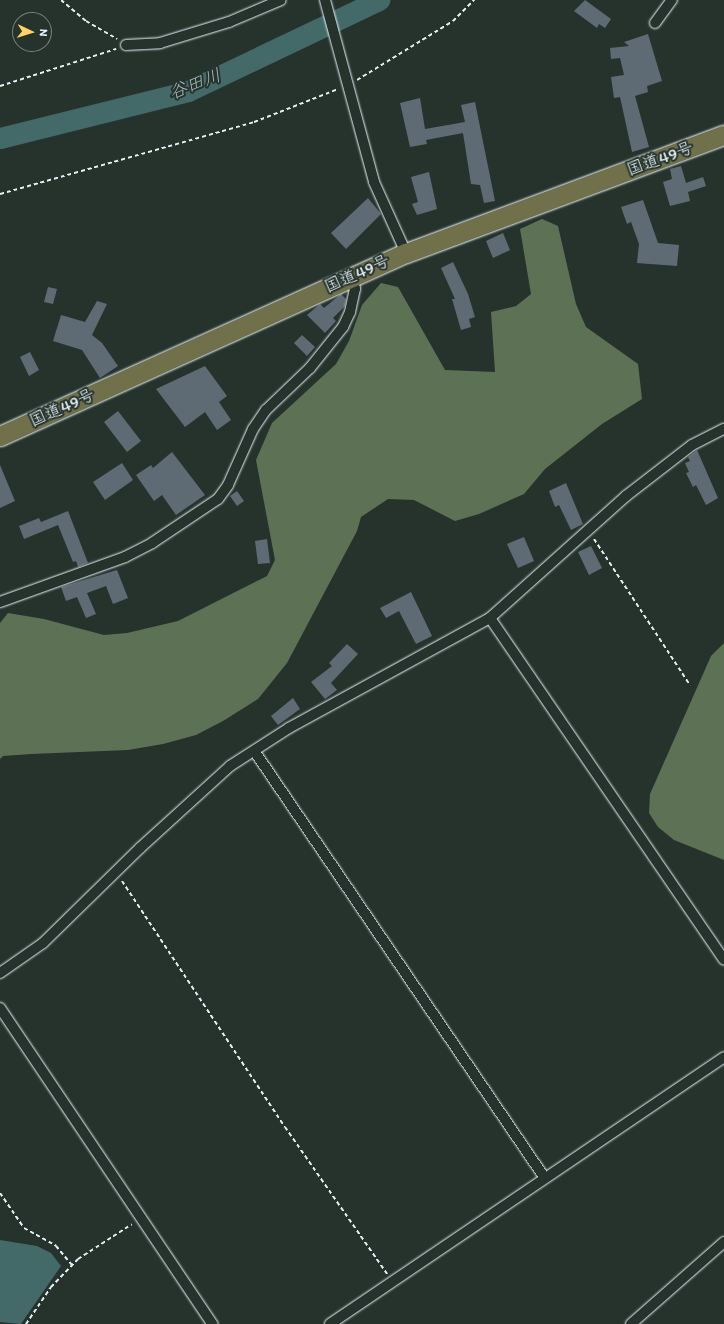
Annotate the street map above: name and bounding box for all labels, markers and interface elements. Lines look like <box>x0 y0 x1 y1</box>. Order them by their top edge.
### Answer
north arrow <box>12 12 52 52</box>
text: N <box>37 29 50 37</box>
water label: 谷田川 <box>166 64 224 104</box>
street label: 国道49号 <box>624 137 696 181</box>
street label: 国道49号 <box>321 250 393 298</box>
street label: 国道49号 <box>26 384 98 432</box>

